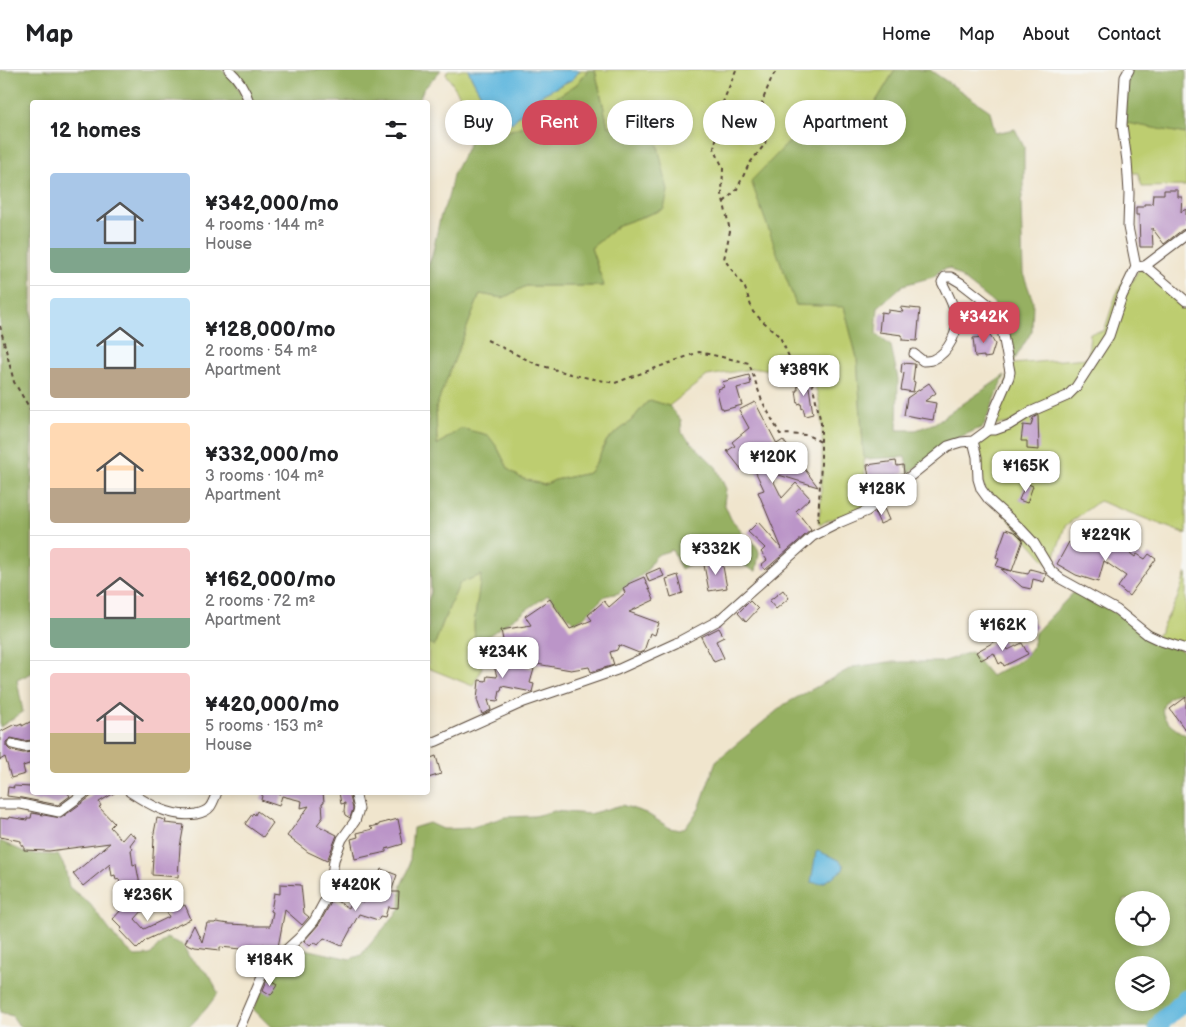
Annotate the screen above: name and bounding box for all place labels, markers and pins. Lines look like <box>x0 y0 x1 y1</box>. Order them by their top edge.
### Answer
pin: ¥342K <box>949 302 1019 344</box>
pin: ¥389K <box>769 354 839 397</box>
pin: ¥120K <box>738 442 808 484</box>
pin: ¥165K <box>991 450 1061 493</box>
pin: ¥128K <box>847 474 917 516</box>
pin: ¥229K <box>1071 520 1141 562</box>
pin: ¥332K <box>681 534 751 576</box>
pin: ¥162K <box>968 610 1038 652</box>
pin: ¥234K <box>468 636 538 679</box>
pin: ¥420K <box>321 870 391 912</box>
pin: ¥236K <box>113 880 183 922</box>
pin: ¥184K <box>235 944 305 987</box>

